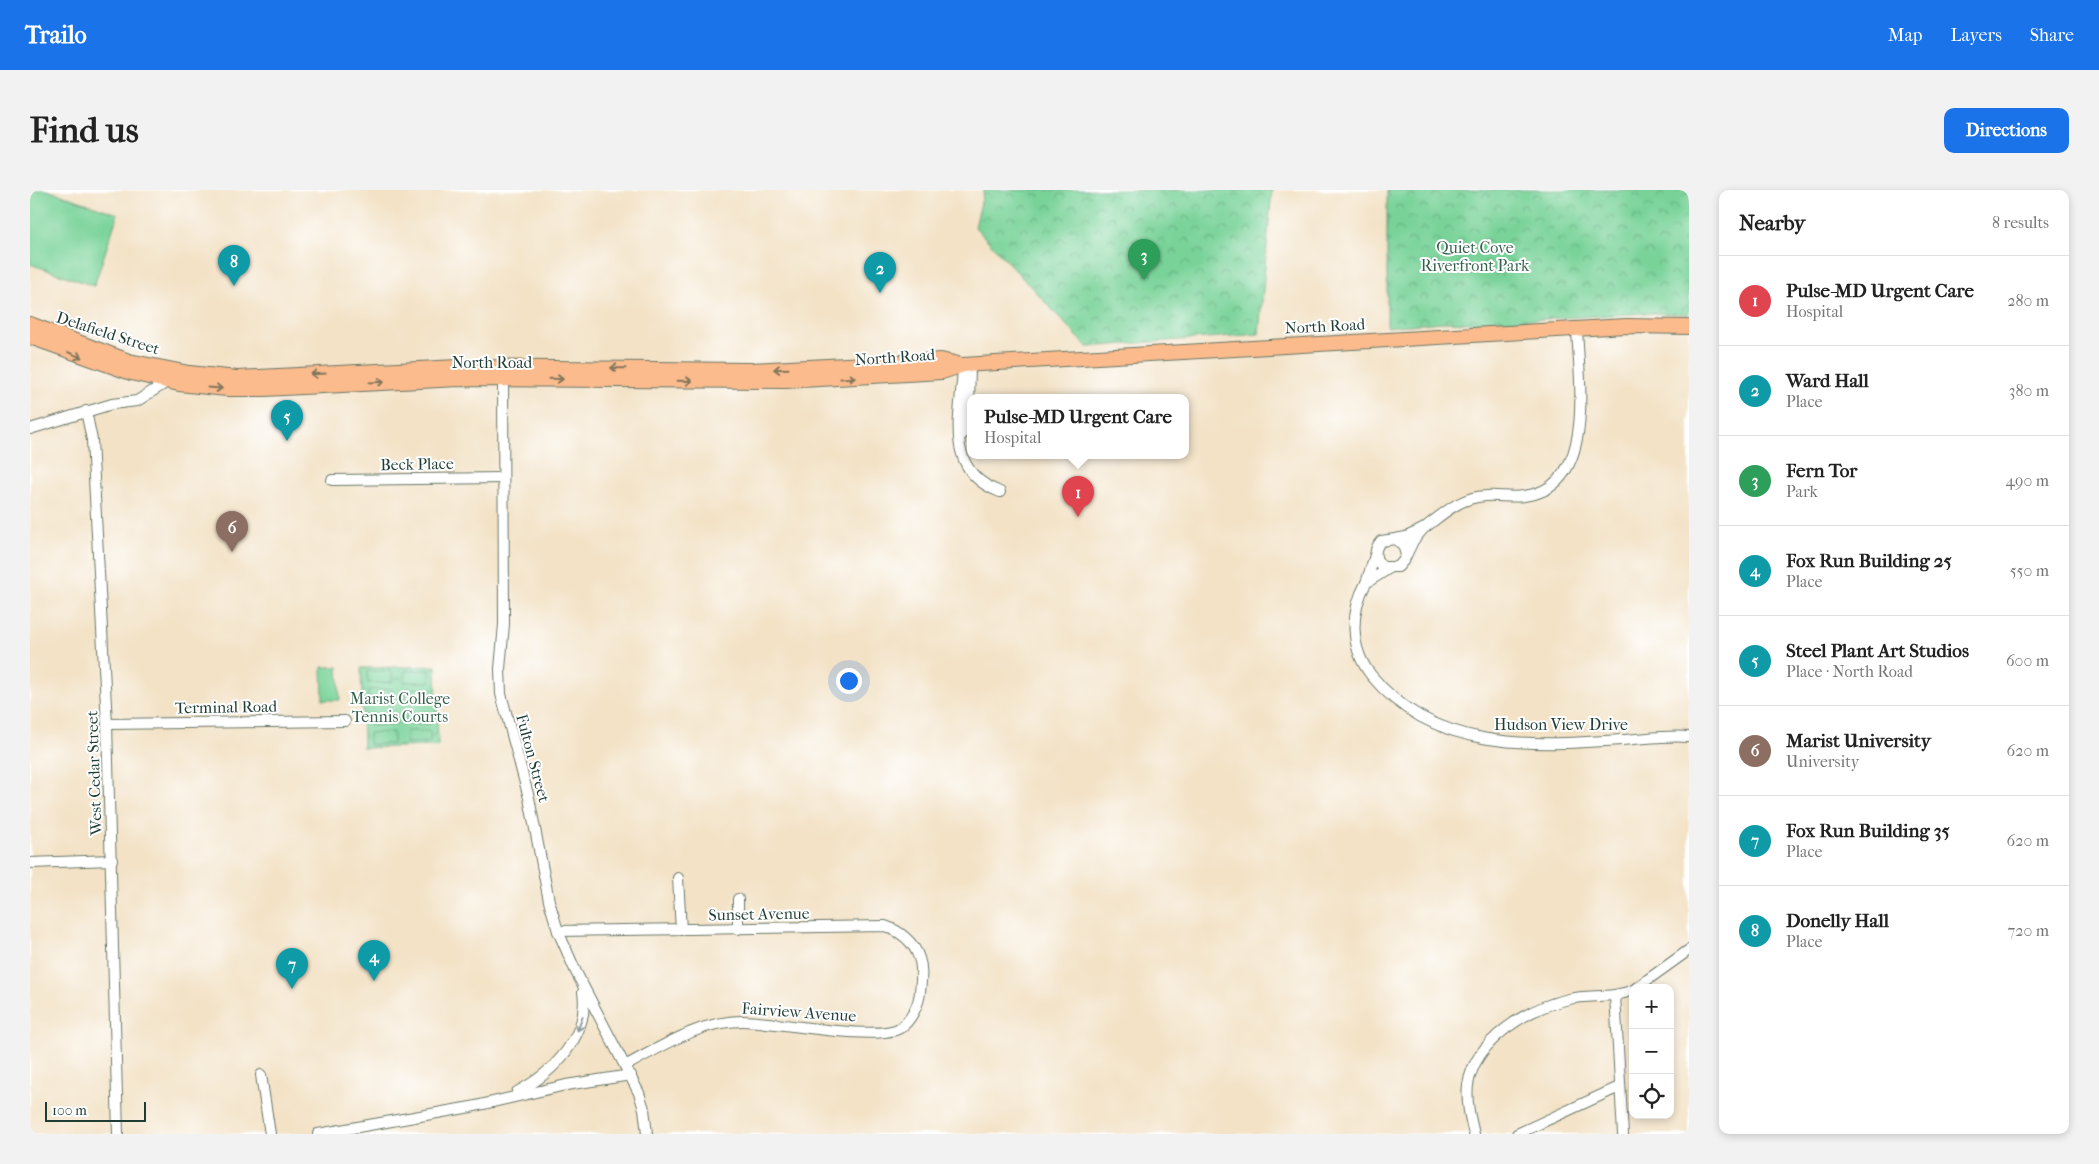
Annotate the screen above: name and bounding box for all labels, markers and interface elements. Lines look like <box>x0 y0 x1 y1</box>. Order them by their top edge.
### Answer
text: Trailo <box>25 21 87 49</box>
text: Map <box>1888 25 1922 46</box>
text: Layers <box>1950 25 2002 46</box>
text: Share <box>2030 25 2074 46</box>
button: Directions <box>1944 108 2069 153</box>
text: Find us <box>30 110 139 151</box>
text: Nearby <box>1739 211 1805 235</box>
text: 8 results <box>1992 213 2049 232</box>
park label: Quiet Cove Riverfront Park <box>1421 238 1530 275</box>
pin: 3 <box>1128 239 1160 280</box>
pin: 8 <box>218 245 250 286</box>
pin: 2 <box>864 252 896 293</box>
text: Pulse-MD Urgent Care <box>1786 280 1974 302</box>
text: 1 <box>1752 291 1758 310</box>
text: 280 m <box>2007 291 2049 310</box>
text: Hospital <box>1786 302 1843 321</box>
street label: Delafield Street <box>54 307 162 359</box>
street label: North Road <box>1284 314 1366 338</box>
street label: North Road <box>854 345 936 369</box>
one-way arrow <box>67 350 82 360</box>
street label: North Road <box>452 353 533 372</box>
one-way arrow <box>610 363 626 373</box>
one-way arrow <box>773 364 789 374</box>
one-way arrow <box>310 370 326 379</box>
text: Ward Hall <box>1786 370 1869 392</box>
one-way arrow <box>840 373 856 382</box>
one-way arrow <box>548 374 564 384</box>
one-way arrow <box>677 376 693 386</box>
one-way arrow <box>369 378 385 387</box>
text: 2 <box>1751 381 1759 400</box>
text: 380 m <box>2009 381 2049 400</box>
one-way arrow <box>207 383 223 393</box>
text: Place <box>1786 392 1822 411</box>
popup <box>967 394 1189 459</box>
pin: 5 <box>271 400 303 441</box>
text: Pulse-MD Urgent Care <box>984 406 1172 428</box>
text: Hospital <box>984 428 1041 447</box>
street label: Beck Place <box>380 454 454 474</box>
text: Fern Tor <box>1786 460 1857 482</box>
text: 3 <box>1752 471 1758 490</box>
text: 490 m <box>2006 471 2049 490</box>
pin: 1 <box>1062 476 1094 517</box>
text: Park <box>1786 482 1818 501</box>
pin: 6 <box>216 511 248 552</box>
text: Fox Run Building 25 <box>1786 550 1952 572</box>
text: 4 <box>1750 561 1760 580</box>
text: 550 m <box>2010 561 2049 580</box>
text: Place <box>1786 572 1822 591</box>
text: Steel Plant Art Studios <box>1786 640 1969 662</box>
text: 5 <box>1752 651 1758 670</box>
text: 600 m <box>2006 651 2049 670</box>
text: Place · North Road <box>1786 662 1913 681</box>
your location <box>836 668 862 694</box>
park label: Marist College Tennis Courts <box>350 689 450 726</box>
street label: Terminal Road <box>175 697 278 717</box>
street label: West Cedar Street <box>82 710 106 837</box>
street label: Fulton Street <box>512 712 554 805</box>
street label: Hudson View Drive <box>1494 715 1628 734</box>
text: Marist University <box>1786 730 1931 752</box>
text: 6 <box>1751 741 1759 760</box>
text: 620 m <box>2007 741 2049 760</box>
text: University <box>1786 752 1859 771</box>
text: Fox Run Building 35 <box>1786 820 1950 842</box>
text: 7 <box>1751 831 1759 850</box>
text: 620 m <box>2007 831 2049 850</box>
text: Place <box>1786 842 1822 861</box>
street label: Sunset Avenue <box>708 904 810 924</box>
text: Donelly Hall <box>1786 910 1889 932</box>
text: 8 <box>1751 921 1759 940</box>
text: 720 m <box>2008 921 2049 940</box>
text: Place <box>1786 932 1822 951</box>
pin: 4 <box>358 940 390 981</box>
pin: 7 <box>276 948 308 989</box>
map controls <box>1629 984 1674 1119</box>
button: + <box>1629 984 1674 1029</box>
street label: Fairview Avenue <box>741 999 857 1025</box>
one-way arrow <box>575 1016 584 1031</box>
button: − <box>1629 1029 1674 1074</box>
button: locate <box>1629 1074 1674 1119</box>
scale bar <box>45 1099 146 1122</box>
text: 100 m <box>52 1102 87 1119</box>

